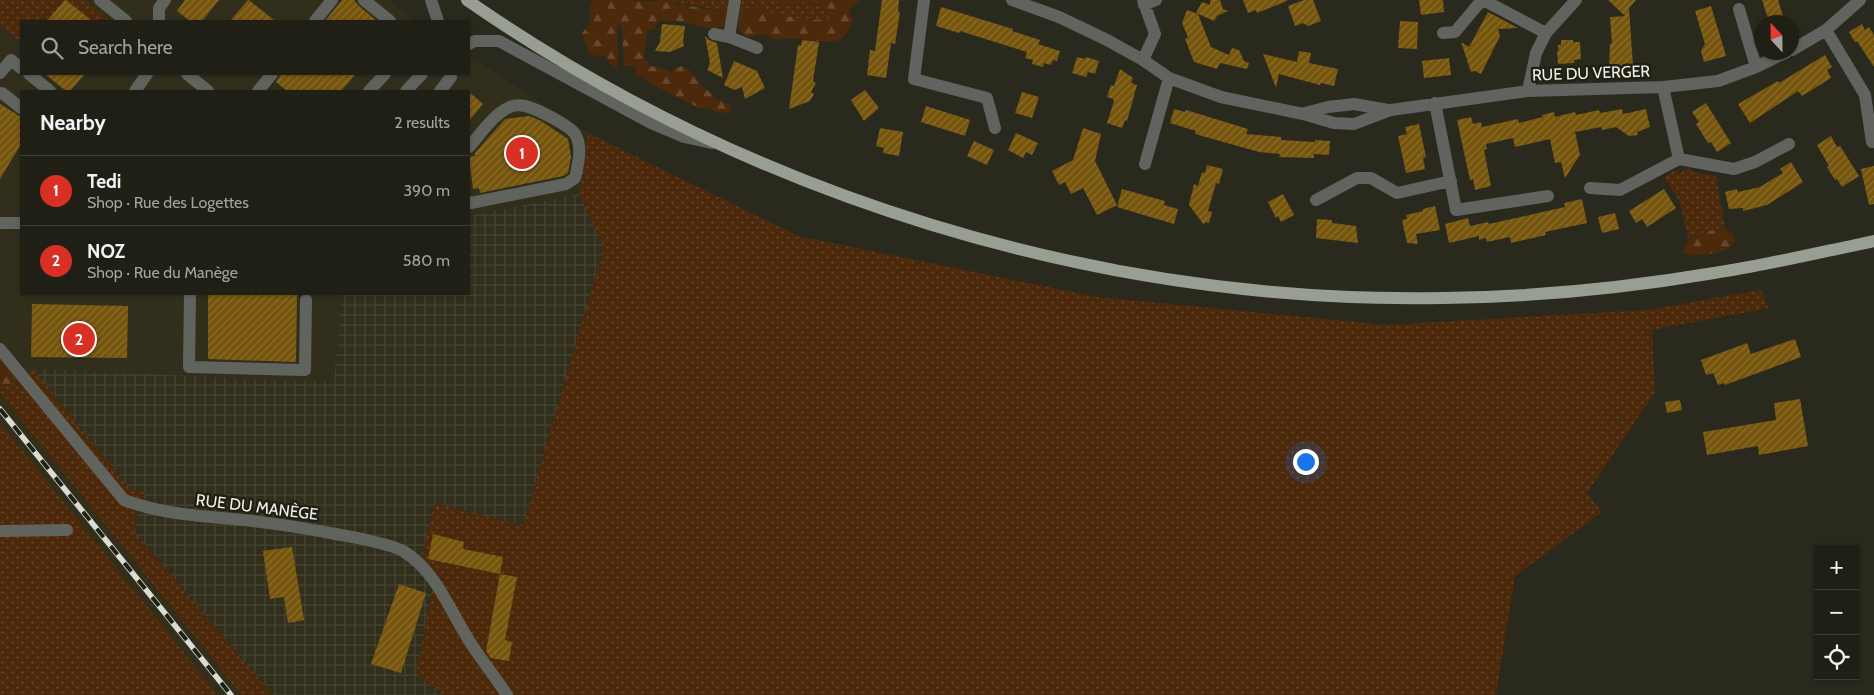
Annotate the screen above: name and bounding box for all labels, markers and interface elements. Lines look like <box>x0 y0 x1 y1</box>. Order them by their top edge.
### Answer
north arrow <box>1754 15 1799 60</box>
search box <box>20 20 470 75</box>
icon: search <box>38 34 66 62</box>
text: Search here <box>78 36 172 59</box>
street label: RUE DU VERGER <box>1532 61 1651 85</box>
text: Nearby <box>40 110 106 135</box>
text: 2 results <box>394 113 450 132</box>
pin: 1 <box>506 134 538 172</box>
text: Tedi <box>87 170 121 193</box>
text: 1 <box>53 181 59 200</box>
text: 390 m <box>403 181 450 200</box>
text: Shop · Rue des Logettes <box>87 193 249 212</box>
text: NOZ <box>87 240 125 263</box>
text: 2 <box>52 251 60 270</box>
text: 580 m <box>403 251 450 270</box>
text: Shop · Rue du Manège <box>87 263 238 282</box>
pin: 2 <box>63 320 95 358</box>
your location <box>1293 449 1319 475</box>
street label: RUE DU MANÈGE <box>195 490 319 524</box>
map controls <box>1814 545 1859 680</box>
button: + <box>1814 545 1859 590</box>
button: − <box>1814 590 1859 635</box>
button: locate <box>1814 635 1859 680</box>

